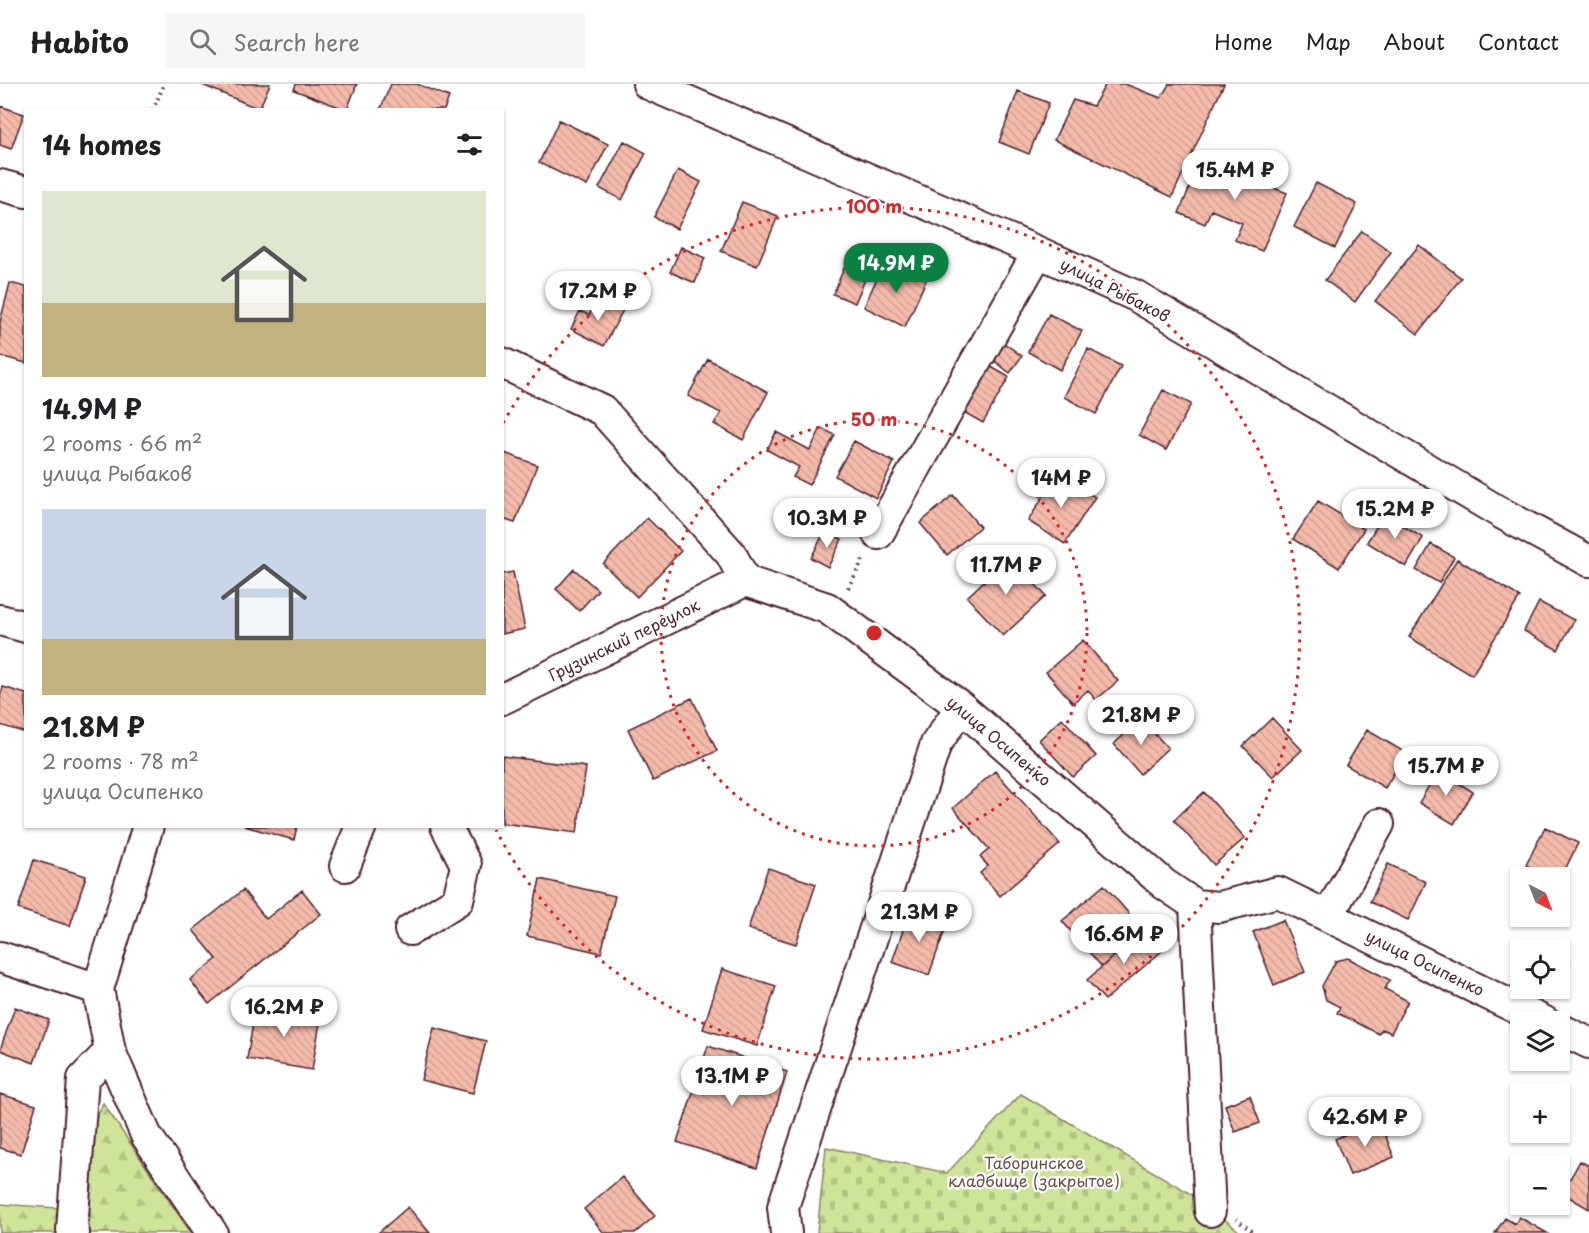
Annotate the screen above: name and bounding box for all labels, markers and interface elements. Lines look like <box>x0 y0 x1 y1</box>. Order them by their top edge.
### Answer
search box <box>165 14 585 68</box>
text: Habito <box>30 20 129 63</box>
icon: search <box>186 25 219 58</box>
text: Search here <box>234 25 360 58</box>
text: Home <box>1214 25 1273 57</box>
text: Map <box>1306 25 1351 57</box>
text: About <box>1384 25 1445 57</box>
text: Contact <box>1478 25 1559 57</box>
text: 14 homes <box>42 125 161 164</box>
icon: filters <box>453 128 486 161</box>
pin: 15.4M ₽ <box>1180 150 1290 201</box>
text: 15.4M ₽ <box>1196 154 1274 184</box>
text: 100 m <box>846 192 902 219</box>
icon: home <box>210 230 318 338</box>
pin: 14.9M ₽ <box>841 243 951 294</box>
text: 14.9M ₽ <box>858 247 934 277</box>
street label: улица Рыбаков <box>1057 251 1174 327</box>
pin: 17.2M ₽ <box>543 271 653 322</box>
text: 17.2M ₽ <box>559 275 637 305</box>
text: 14.9M ₽ <box>42 389 142 428</box>
text: 50 m <box>851 405 897 432</box>
text: 2 rooms · 66 m² <box>42 428 202 458</box>
text: улица Рыбаков <box>42 458 192 488</box>
pin: 14M ₽ <box>1019 458 1103 509</box>
text: 14M ₽ <box>1031 462 1091 492</box>
pin: 15.2M ₽ <box>1340 489 1450 540</box>
text: 15.2M ₽ <box>1356 493 1434 523</box>
pin: 10.3M ₽ <box>772 498 882 549</box>
text: 10.3M ₽ <box>787 502 867 532</box>
pin: 11.7M ₽ <box>951 545 1061 596</box>
icon: home <box>210 548 318 656</box>
text: 11.7M ₽ <box>970 549 1042 579</box>
street label: Грузинский переулок <box>544 592 704 686</box>
centre of rings <box>864 623 884 643</box>
street label: улица Осипенко <box>942 689 1057 791</box>
pin: 21.8M ₽ <box>1086 695 1196 746</box>
text: 21.8M ₽ <box>1101 699 1181 729</box>
text: 21.8M ₽ <box>42 707 145 746</box>
text: 2 rooms · 78 m² <box>42 746 199 776</box>
pin: 15.7M ₽ <box>1391 746 1501 797</box>
text: 15.7M ₽ <box>1408 750 1484 780</box>
text: улица Осипенко <box>42 776 204 806</box>
north arrow <box>1510 867 1570 927</box>
map controls <box>1510 867 1570 1215</box>
pin: 21.3M ₽ <box>864 892 974 943</box>
text: 21.3M ₽ <box>880 896 958 926</box>
pin: 16.6M ₽ <box>1069 914 1179 965</box>
text: 16.6M ₽ <box>1084 918 1164 948</box>
street label: улица Осипенко <box>1362 923 1489 1001</box>
button: locate <box>1510 939 1570 999</box>
pin: 16.2M ₽ <box>229 987 339 1038</box>
text: 16.2M ₽ <box>244 991 324 1021</box>
button: layers <box>1510 1011 1570 1071</box>
pin: 13.1M ₽ <box>677 1056 787 1107</box>
text: 13.1M ₽ <box>695 1060 769 1090</box>
button: + <box>1510 1083 1570 1143</box>
pin: 42.6M ₽ <box>1310 1097 1420 1148</box>
text: 42.6M ₽ <box>1323 1101 1407 1131</box>
park label: Таборинское кладбище (закрытое) <box>948 1150 1120 1192</box>
button: − <box>1510 1155 1570 1215</box>

